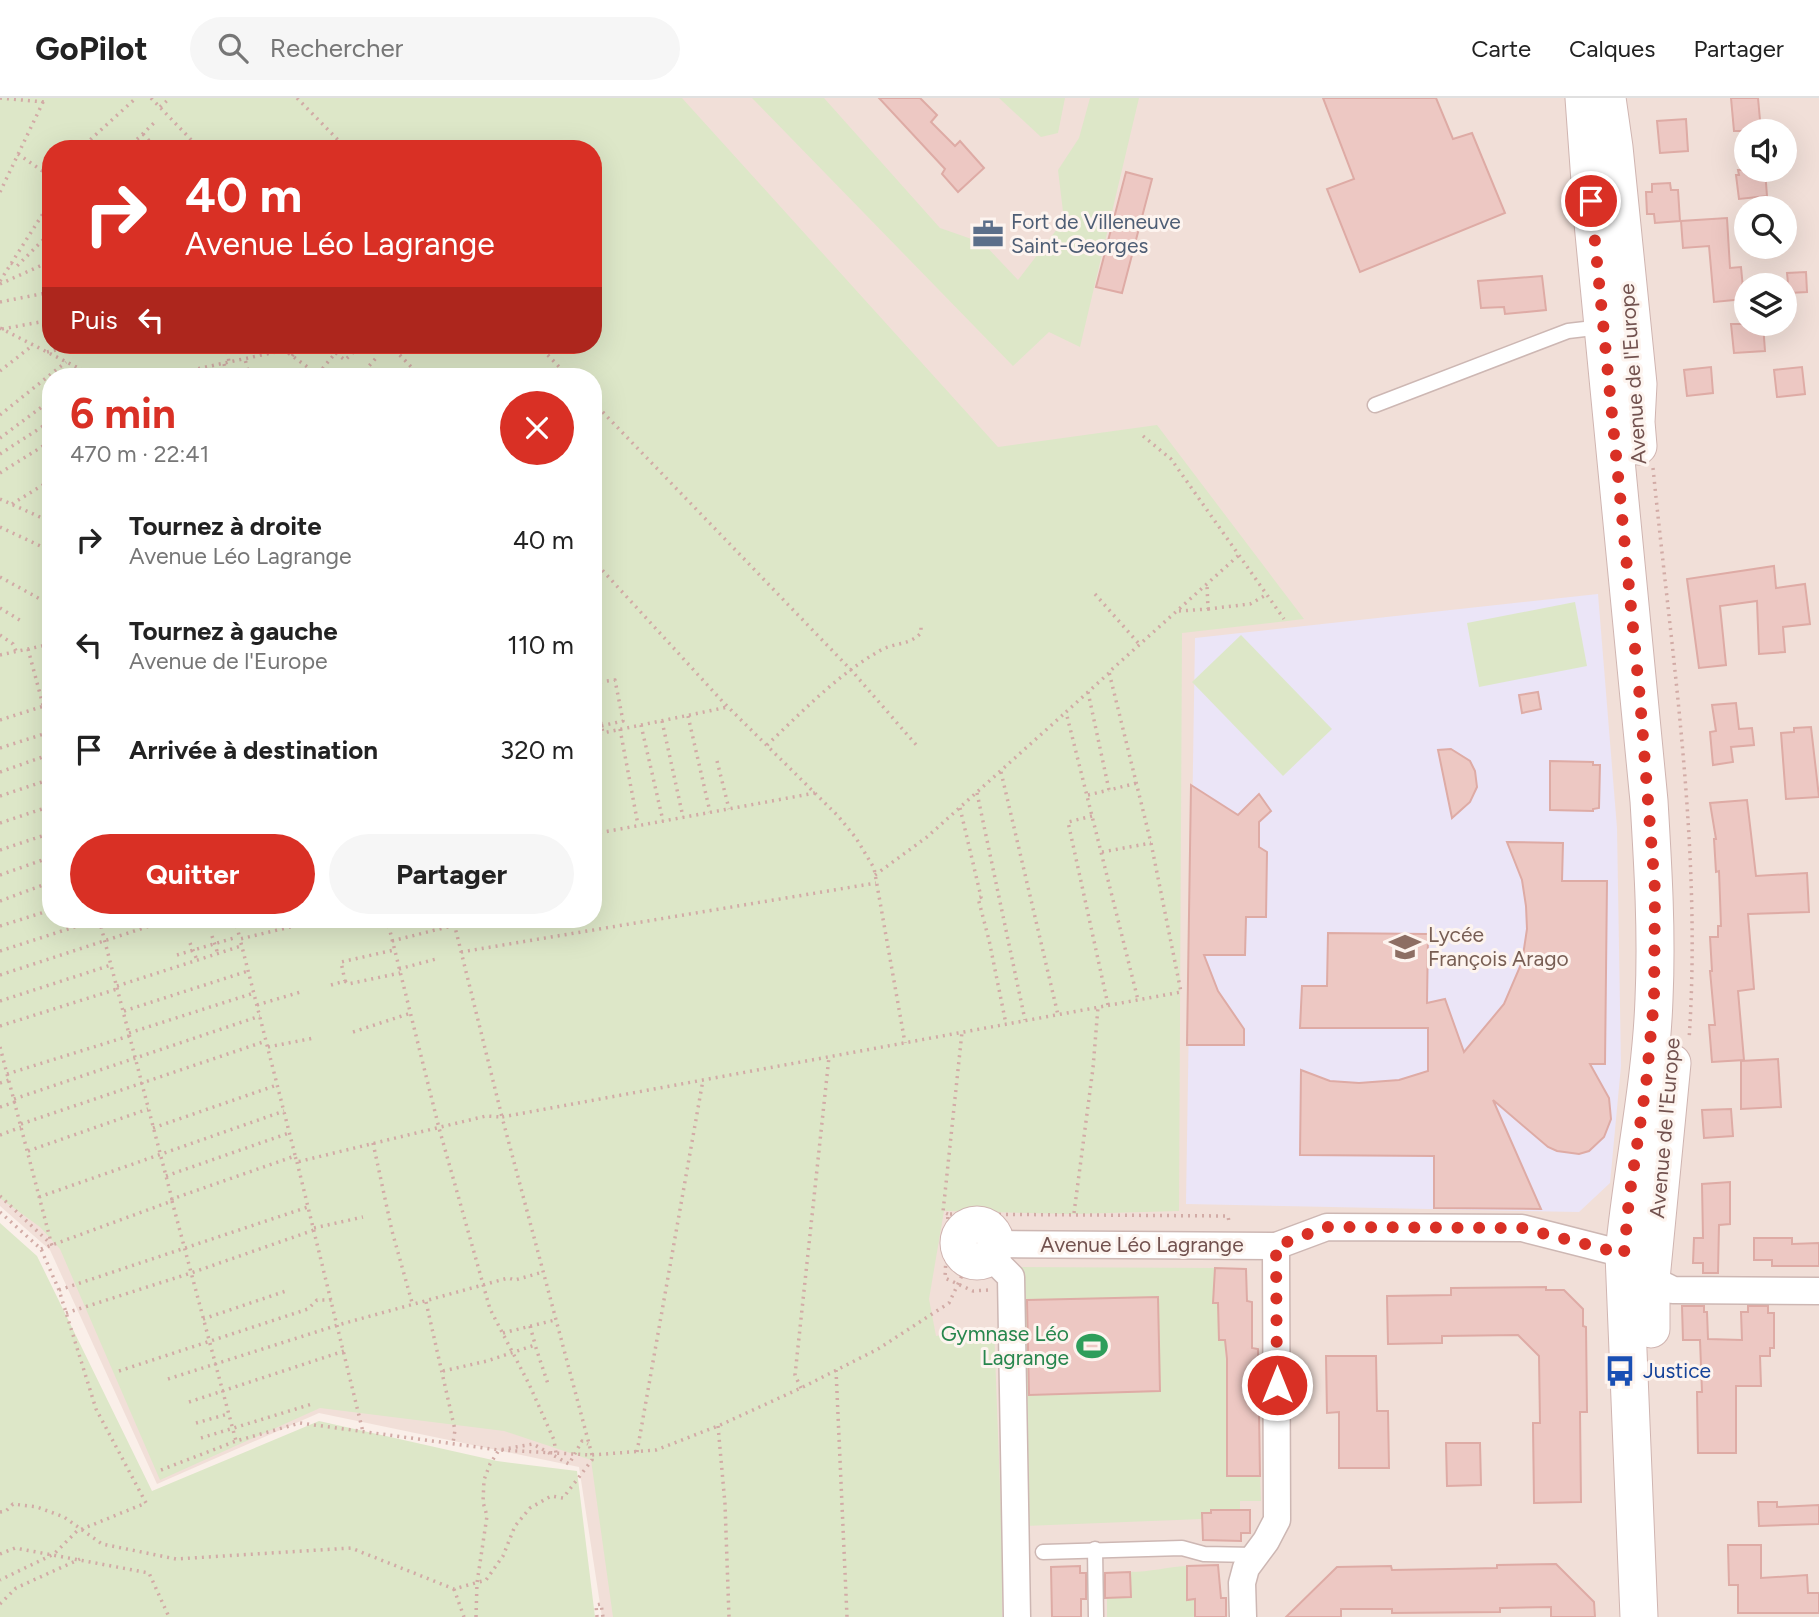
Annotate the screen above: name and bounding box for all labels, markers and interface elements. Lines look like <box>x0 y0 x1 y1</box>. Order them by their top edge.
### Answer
search box <box>190 17 680 80</box>
text: GoPilot <box>35 29 148 68</box>
icon: search <box>214 29 252 67</box>
text: Rechercher <box>270 32 403 64</box>
text: Carte <box>1471 34 1531 63</box>
text: Calques <box>1569 34 1655 63</box>
text: Partager <box>1693 34 1784 63</box>
map controls <box>1734 119 1797 336</box>
button: sound <box>1734 119 1797 182</box>
text: 40 m <box>185 165 302 224</box>
icon: right <box>70 168 161 259</box>
pin <box>1561 171 1621 231</box>
icon: arrive <box>1572 182 1610 220</box>
button: search <box>1734 196 1797 259</box>
place label: Fort de Villeneuve Saint-Georges <box>1011 209 1181 258</box>
office icon: Fort de Villeneuve Saint-Georges <box>971 217 1005 251</box>
text: Avenue Léo Lagrange <box>185 225 495 263</box>
button: layers <box>1734 273 1797 336</box>
street label: Avenue de l'Europe <box>1614 283 1651 465</box>
icon: left <box>132 301 170 339</box>
text: Puis <box>70 304 118 336</box>
text: 6 min <box>70 388 176 439</box>
button: close <box>500 391 574 465</box>
text: 470 m · 22:41 <box>70 440 209 468</box>
text: Tournez à droite <box>129 510 322 542</box>
icon: right <box>70 521 108 559</box>
text: 40 m <box>513 524 574 556</box>
text: Avenue Léo Lagrange <box>129 542 352 570</box>
text: Tournez à gauche <box>129 615 338 647</box>
icon: left <box>70 626 108 664</box>
text: 110 m <box>507 629 574 661</box>
text: Avenue de l'Europe <box>129 647 328 675</box>
icon: arrive <box>70 731 108 769</box>
text: Arrivée à destination <box>129 734 378 766</box>
text: 320 m <box>500 734 574 766</box>
button: Quitter <box>70 834 315 914</box>
button: Partager <box>329 834 574 914</box>
place label: Lycée François Arago <box>1428 922 1569 971</box>
school or university icon: Lycée François Arago <box>1388 930 1422 964</box>
street label: Avenue de l'Europe <box>1644 1037 1685 1219</box>
street label: Avenue Léo Lagrange <box>1040 1232 1244 1257</box>
place label: Gymnase Léo Lagrange <box>941 1321 1069 1370</box>
sports icon: Gymnase Léo Lagrange <box>1075 1329 1109 1363</box>
position arrow <box>1240 1348 1314 1422</box>
bus stop icon: Justice <box>1603 1354 1637 1388</box>
place label: Justice <box>1643 1358 1711 1383</box>

